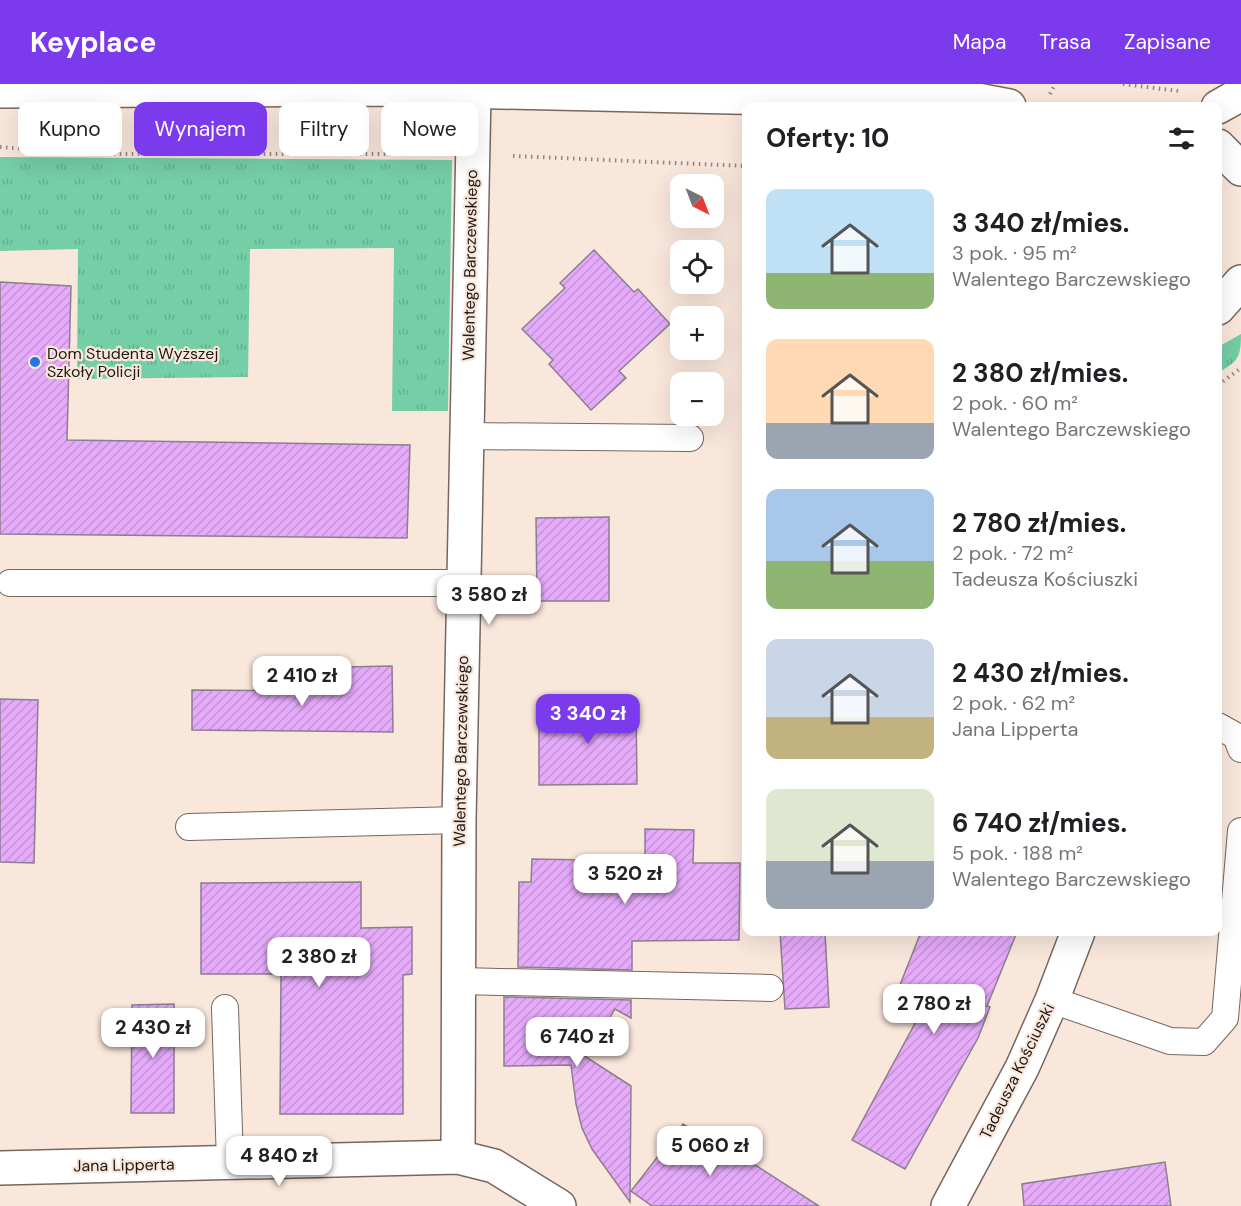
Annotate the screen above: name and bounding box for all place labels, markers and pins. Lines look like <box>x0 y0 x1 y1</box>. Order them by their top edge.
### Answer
place label: Dom Studenta Wyższej Szkoły Policji <box>47 343 218 382</box>
marker: Dom Studenta Wyższej Szkoły Policji <box>28 355 42 369</box>
pin: 3 580 zł <box>427 575 551 626</box>
pin: 2 410 zł <box>240 656 364 707</box>
pin: 3 340 zł <box>526 694 650 745</box>
pin: 3 520 zł <box>563 854 687 905</box>
pin: 2 380 zł <box>257 937 381 988</box>
pin: 2 780 zł <box>872 984 996 1035</box>
pin: 2 430 zł <box>91 1008 215 1059</box>
pin: 6 740 zł <box>515 1017 639 1068</box>
pin: 5 060 zł <box>648 1126 772 1177</box>
pin: 4 840 zł <box>217 1136 341 1187</box>

